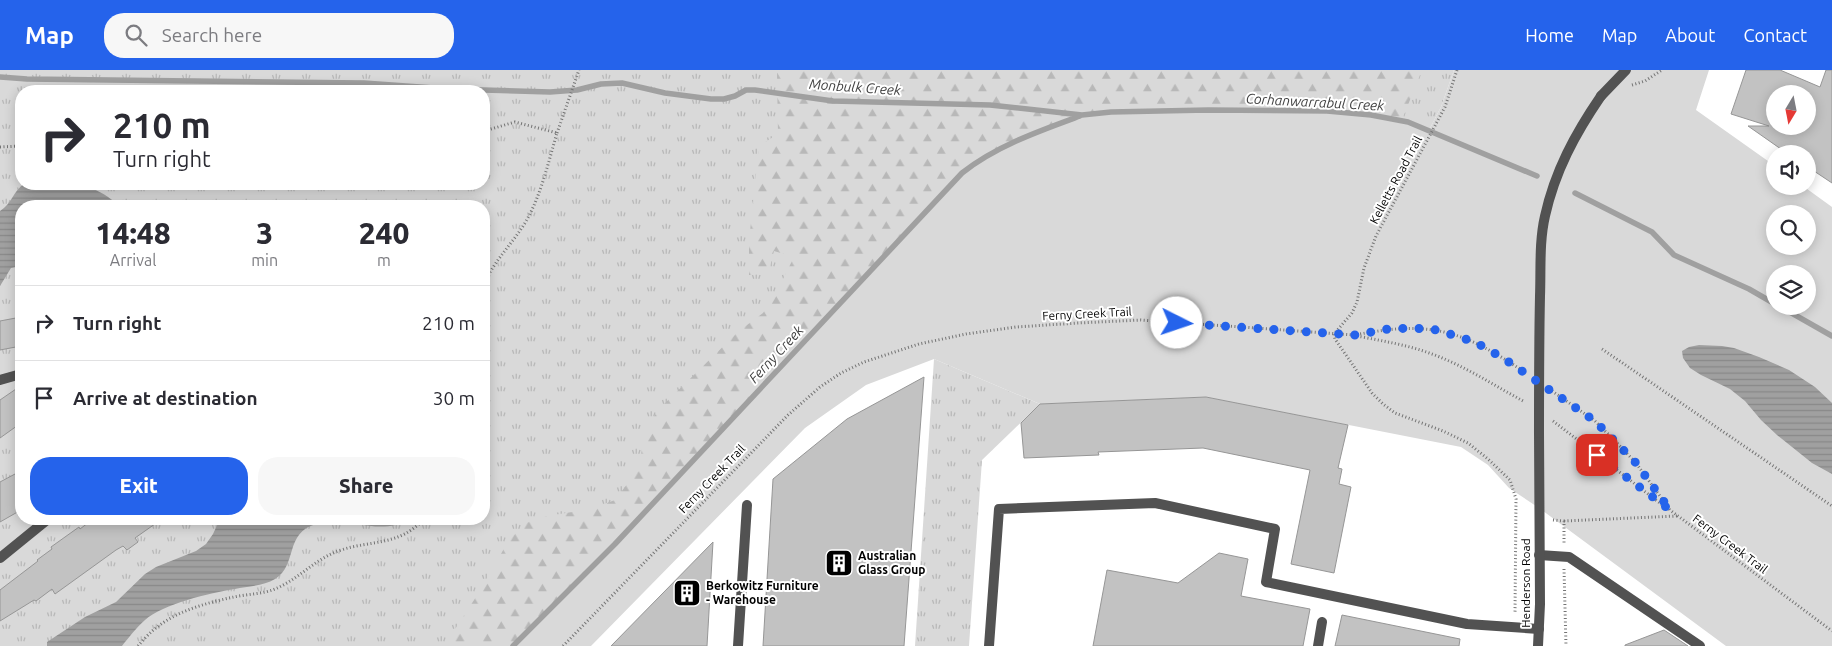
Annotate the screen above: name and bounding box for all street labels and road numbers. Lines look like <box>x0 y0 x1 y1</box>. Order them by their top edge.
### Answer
street label: Kelletts Road Trail <box>1367 134 1424 226</box>
street label: Ferny Creek Trail <box>1042 305 1132 322</box>
street label: Ferny Creek Trail <box>676 442 747 515</box>
street label: Ferny Creek Trail <box>1691 511 1770 576</box>
street label: Henderson Road <box>1519 538 1532 628</box>

